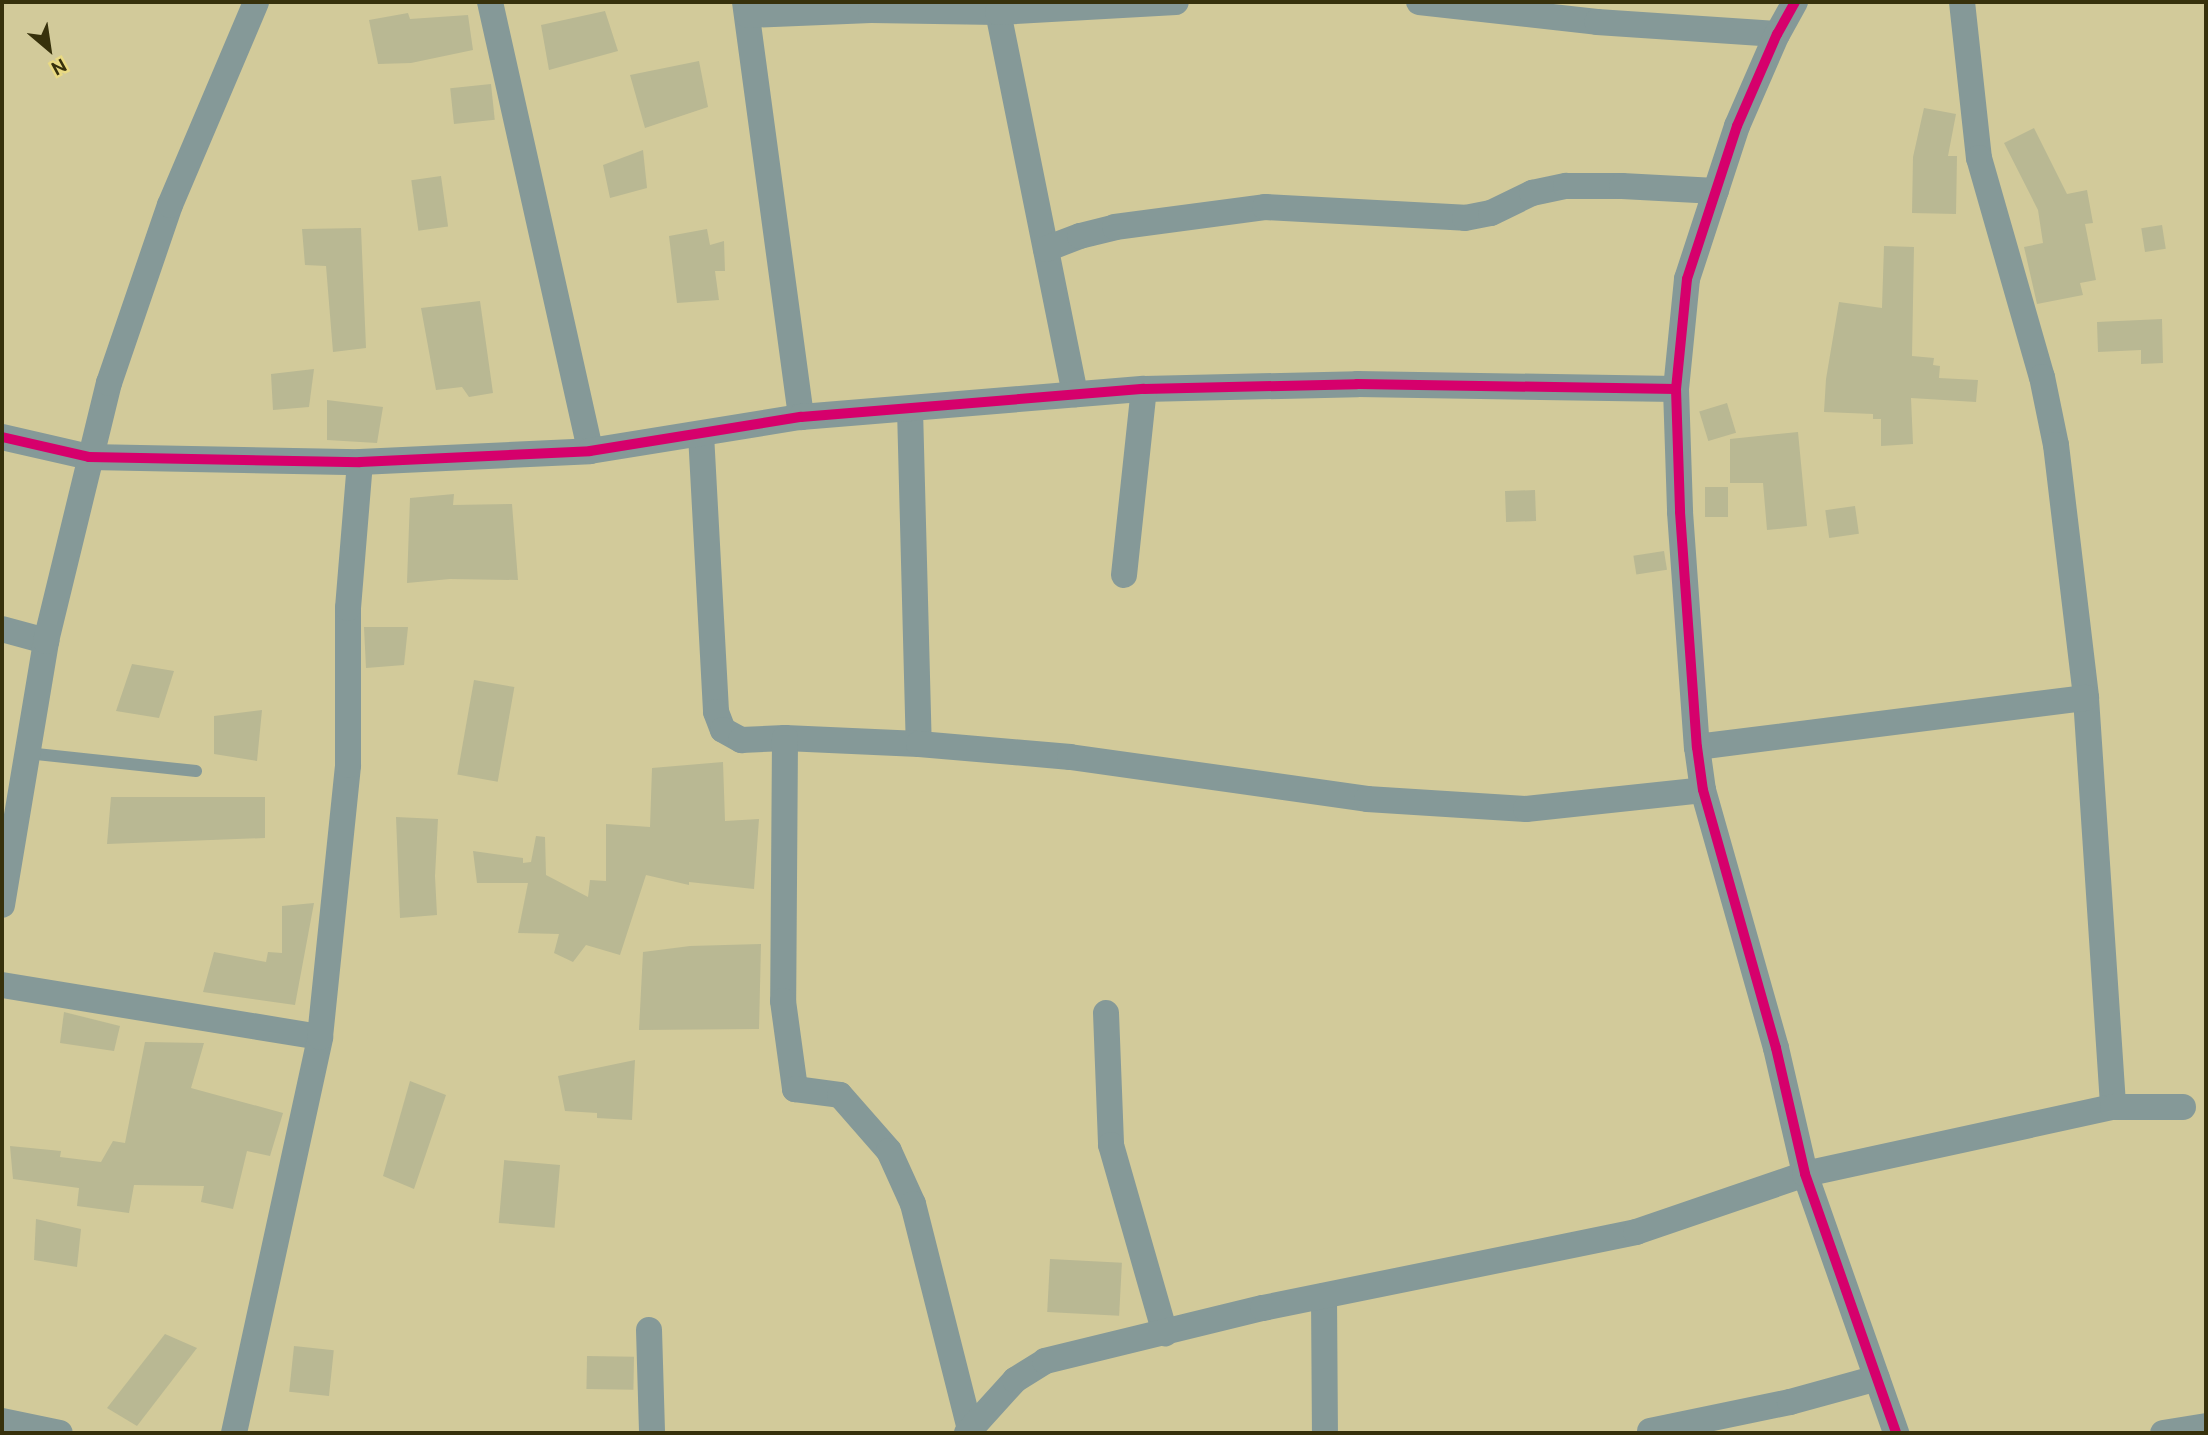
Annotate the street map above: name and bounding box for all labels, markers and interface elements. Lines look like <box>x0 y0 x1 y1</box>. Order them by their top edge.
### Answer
north arrow <box>14 14 84 84</box>
text: N <box>48 54 71 80</box>

